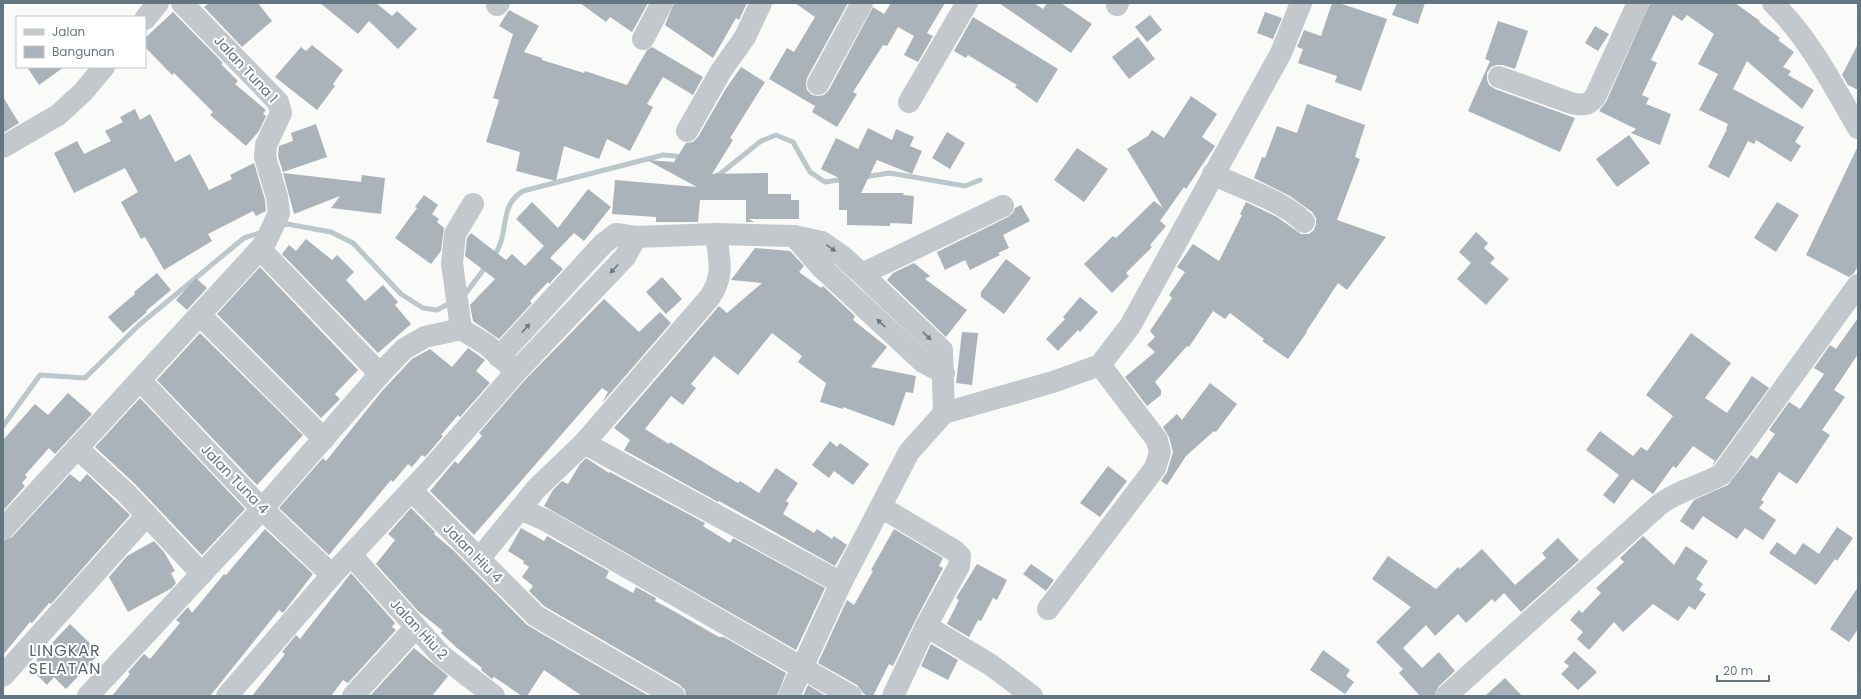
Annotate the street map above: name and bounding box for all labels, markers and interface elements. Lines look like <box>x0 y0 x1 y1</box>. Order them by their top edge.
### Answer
legend <box>16 16 146 68</box>
text: Jalan <box>52 23 85 40</box>
street label: Jalan Tuna 1 <box>209 31 283 107</box>
text: Bangunan <box>52 43 114 60</box>
one-way arrow <box>826 244 836 252</box>
one-way arrow <box>609 264 618 274</box>
one-way arrow <box>876 318 886 328</box>
one-way arrow <box>521 323 531 333</box>
one-way arrow <box>921 331 932 340</box>
street label: Jalan Tuna 4 <box>197 440 274 518</box>
street label: Jalan Hiu 4 <box>439 519 507 587</box>
street label: Jalan Hiu 2 <box>386 594 452 664</box>
district label: LINGKAR SELATAN <box>29 639 101 680</box>
scale bar <box>1717 657 1769 683</box>
text: 20 m <box>1723 662 1753 679</box>

